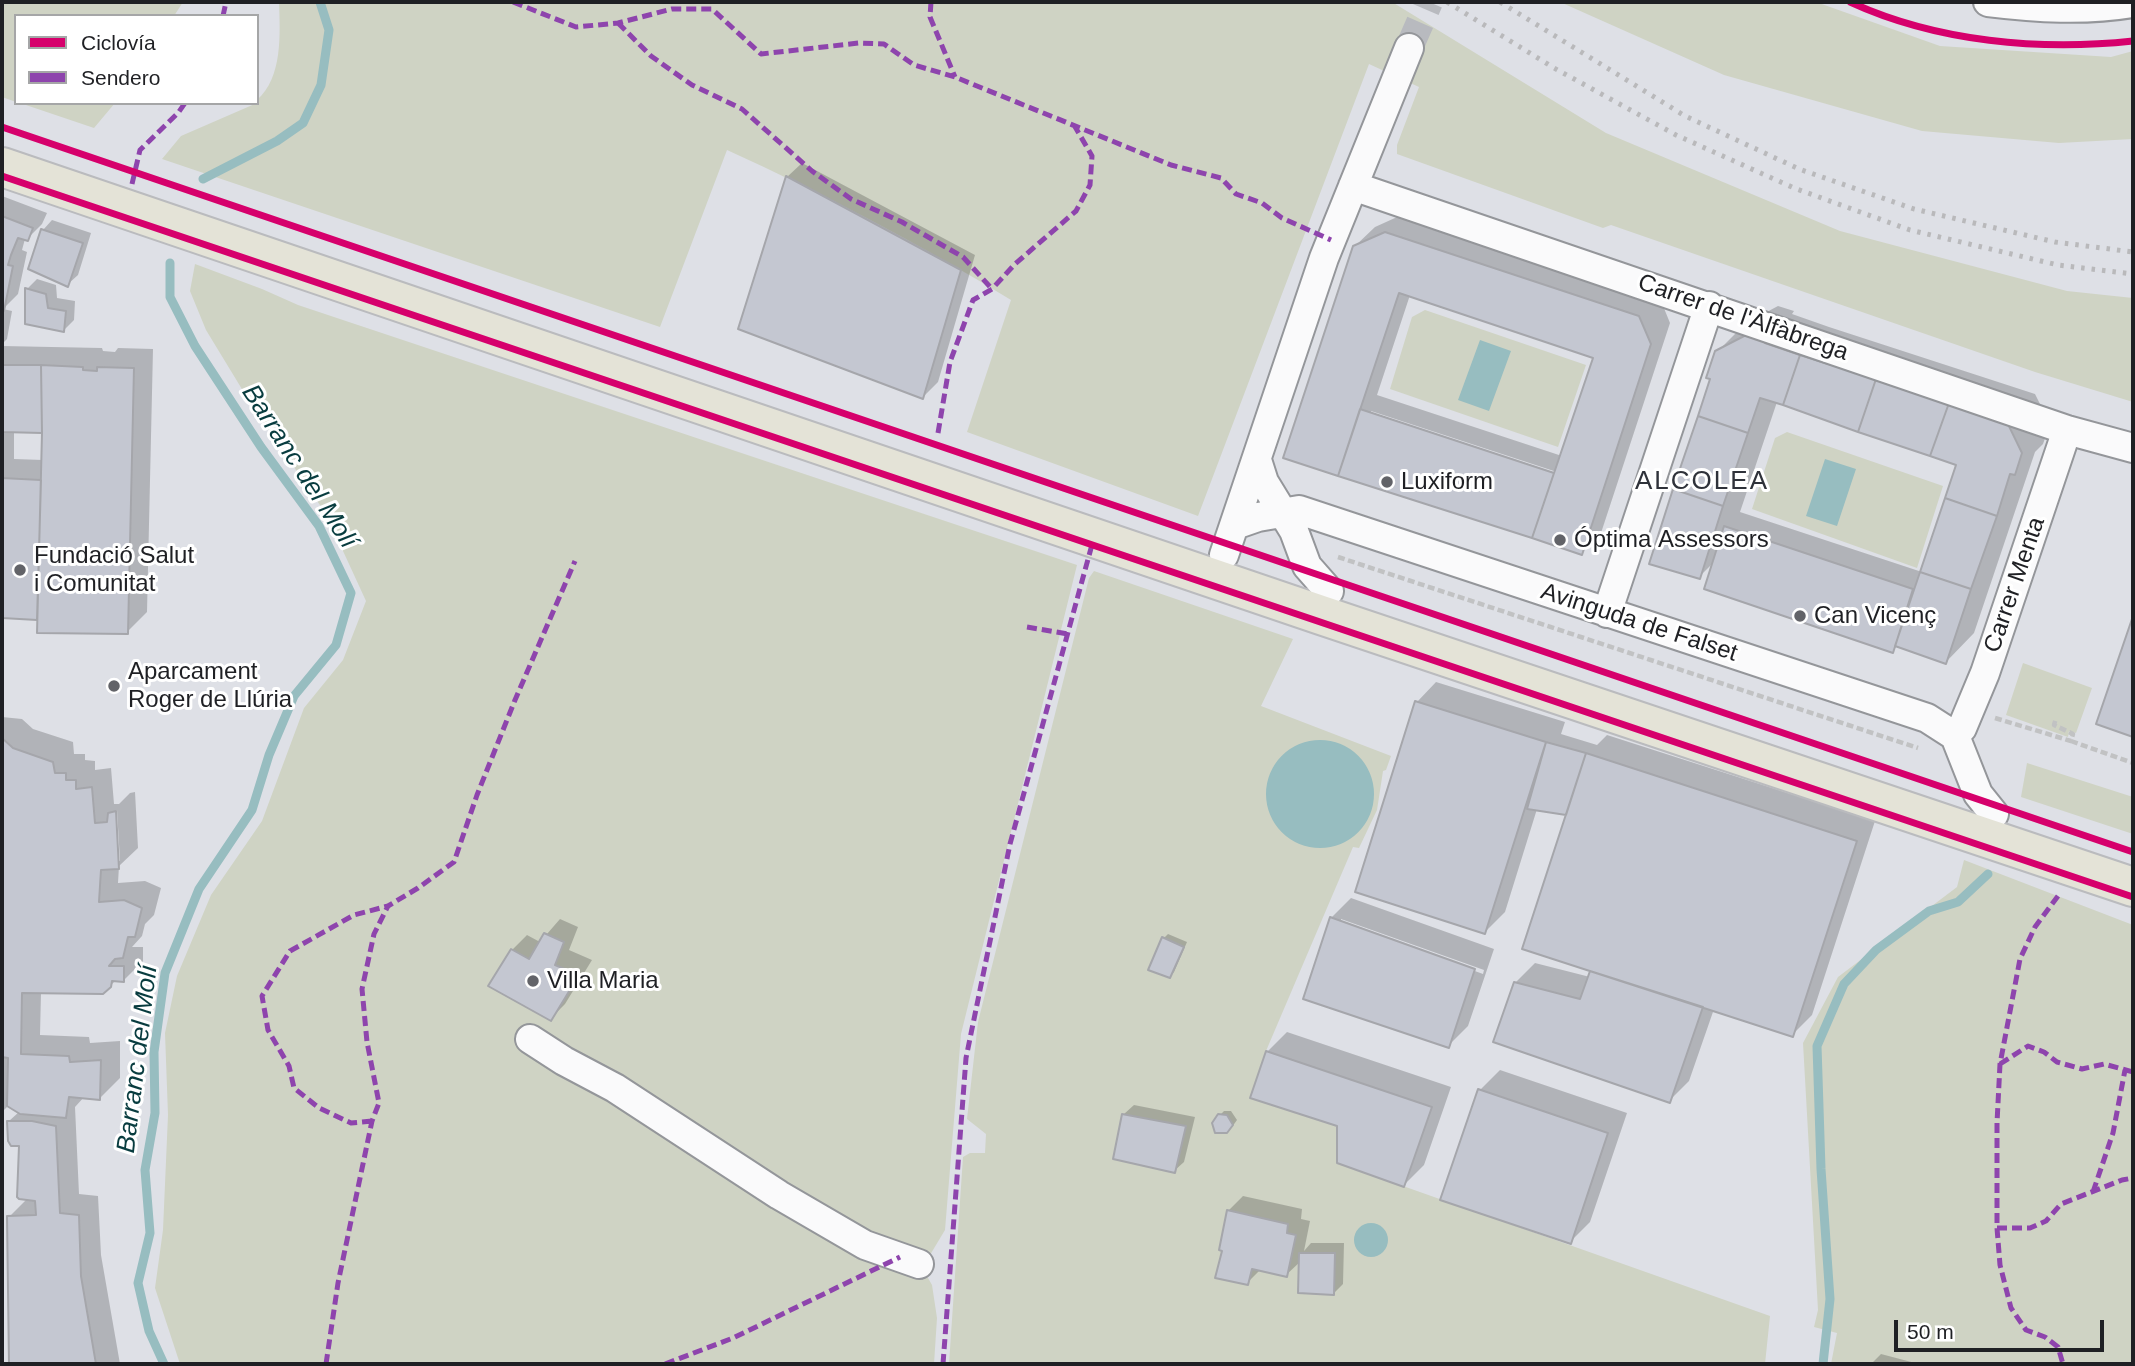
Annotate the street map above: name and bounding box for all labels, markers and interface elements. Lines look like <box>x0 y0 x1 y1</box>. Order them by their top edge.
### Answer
legend <box>14 14 259 105</box>
text: Ciclovía <box>81 31 156 54</box>
text: Sendero <box>81 66 160 89</box>
street label: Carrer de l'Àlfàbrega <box>1634 268 1852 368</box>
water label: Barranc del Molí <box>234 379 364 555</box>
district label: ALCOLEA <box>1636 466 1768 498</box>
place label: Luxiform <box>1401 468 1493 496</box>
marker: Luxiform <box>1379 474 1395 490</box>
street label: Carrer Menta <box>1978 513 2052 657</box>
place label: Óptima Assessors <box>1574 526 1769 554</box>
marker: Óptima Assessors <box>1552 532 1568 548</box>
place label: Fundació Salut i Comunitat <box>34 542 194 598</box>
marker: Fundació Salut i Comunitat <box>12 562 28 578</box>
street label: Avinguda de Falset <box>1537 578 1741 668</box>
place label: Can Vicenç <box>1814 602 1936 630</box>
marker: Can Vicenç <box>1792 608 1808 624</box>
place label: Aparcament Roger de Llúria <box>128 658 292 714</box>
marker: Aparcament Roger de Llúria <box>106 678 122 694</box>
water label: Barranc del Molí <box>111 963 165 1155</box>
place label: Villa Maria <box>547 967 659 995</box>
marker: Villa Maria <box>525 973 541 989</box>
scale bar <box>1897 1306 2107 1350</box>
text: 50 m <box>1907 1320 1954 1343</box>

